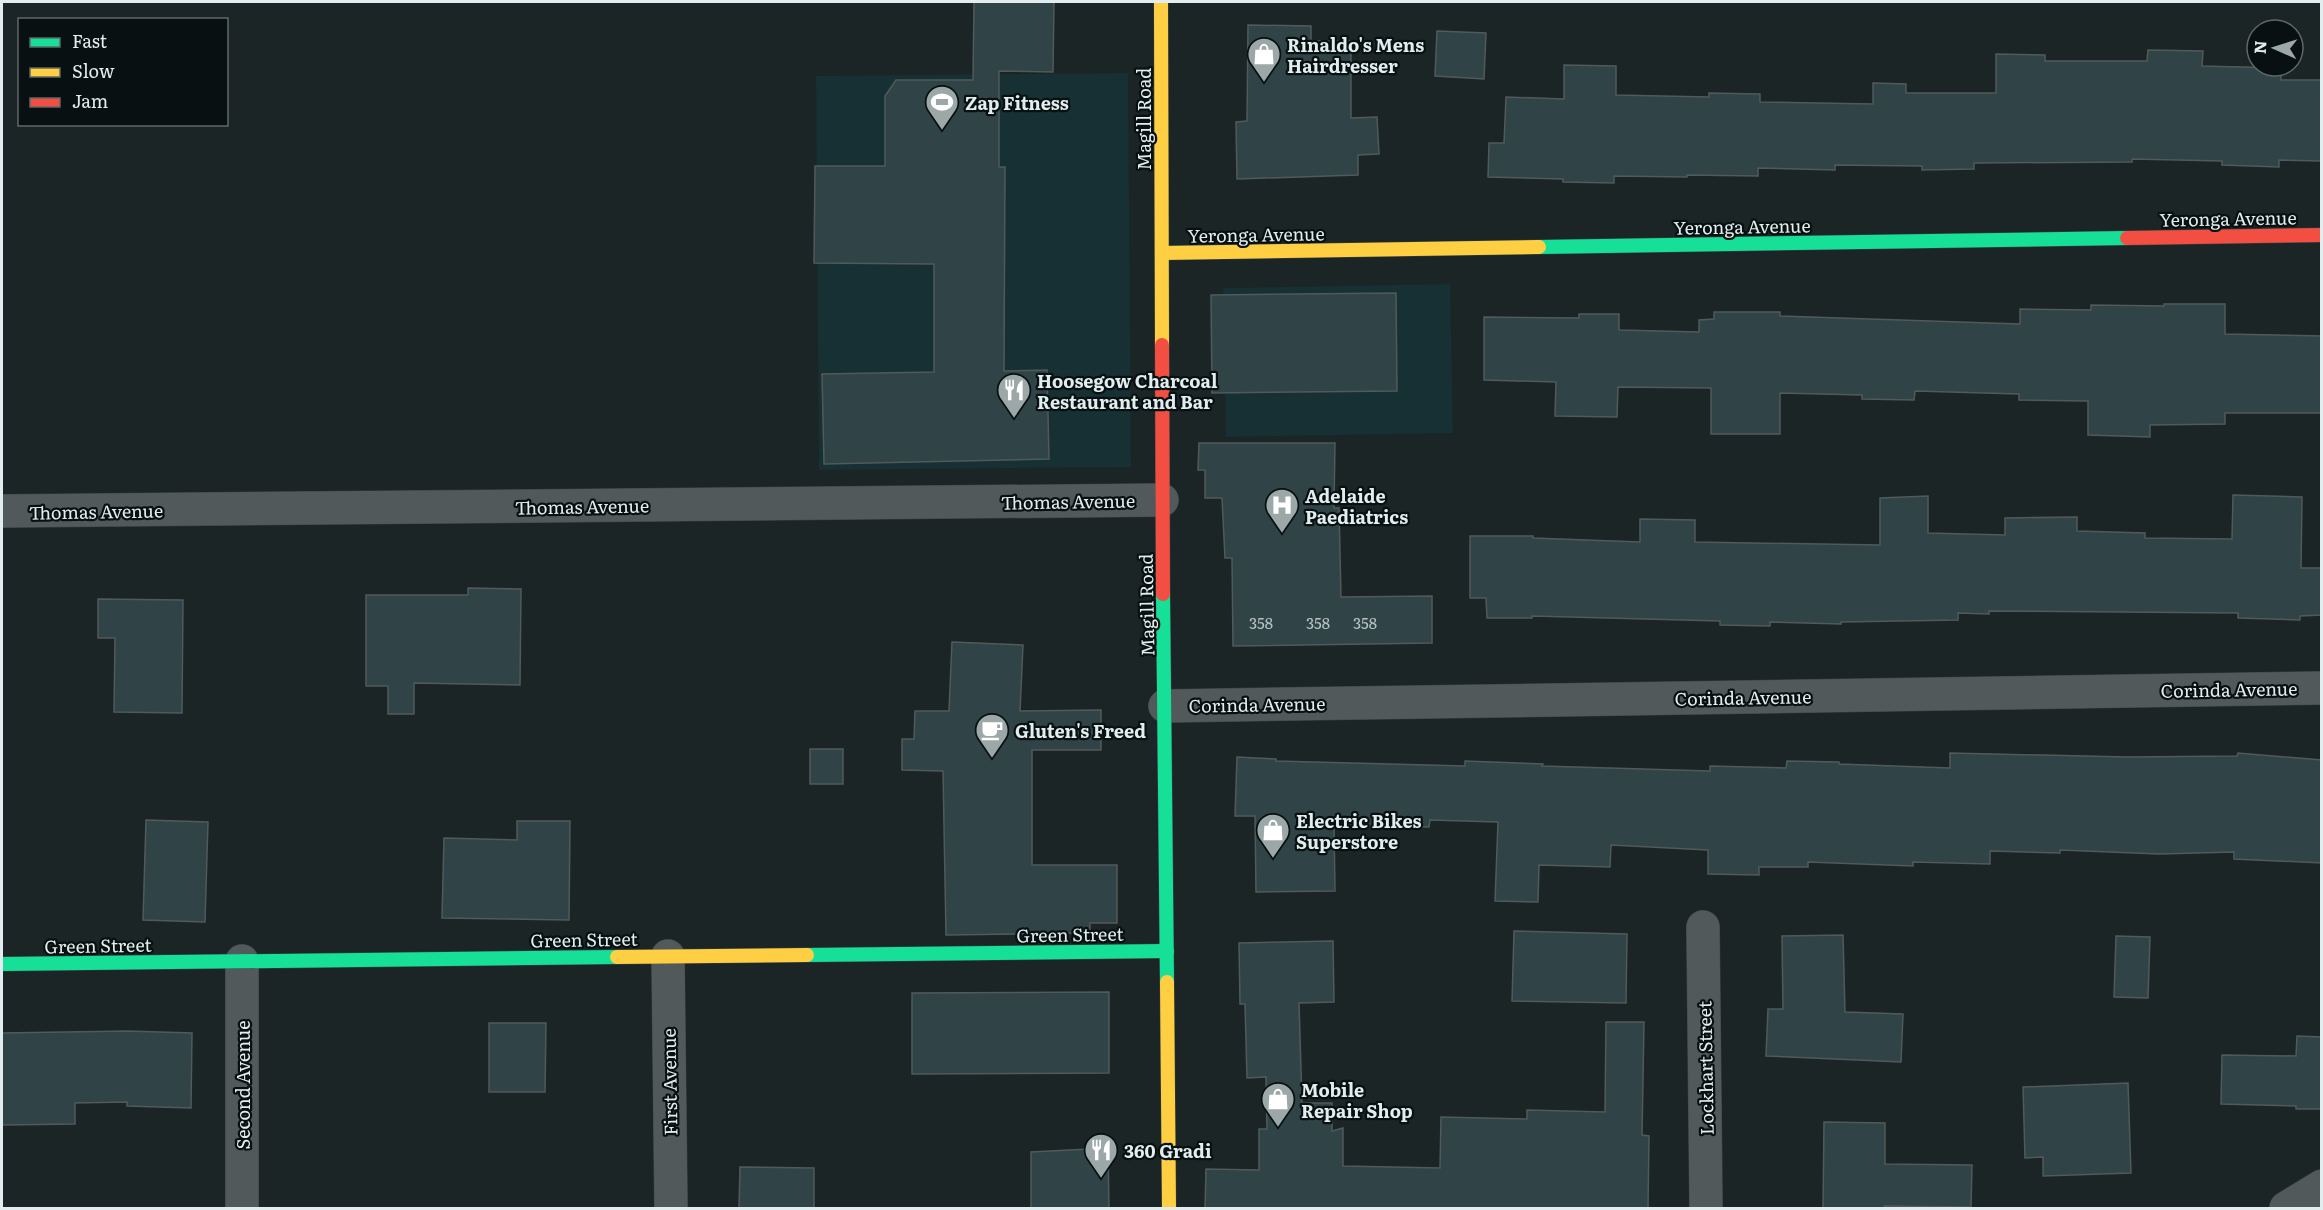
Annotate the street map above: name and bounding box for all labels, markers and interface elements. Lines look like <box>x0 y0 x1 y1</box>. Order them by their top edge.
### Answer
legend <box>18 18 228 126</box>
north arrow <box>2245 18 2305 78</box>
text: Fast <box>72 27 108 54</box>
place label: Rinaldo's Mens Hairdresser <box>1287 31 1424 79</box>
shop icon: Rinaldo's Mens Hairdresser <box>1246 36 1282 83</box>
text: N <box>2247 40 2271 55</box>
text: Slow <box>72 57 115 84</box>
street label: Magill Road <box>1130 68 1157 170</box>
sports icon: Zap Fitness <box>924 84 960 131</box>
text: Jam <box>72 87 108 114</box>
place label: Zap Fitness <box>965 89 1069 116</box>
street label: Yeronga Avenue <box>2159 203 2297 233</box>
street label: Yeronga Avenue <box>1673 211 1811 241</box>
street label: Yeronga Avenue <box>1187 219 1325 249</box>
place label: Hoosegow Charcoal Restaurant and Bar <box>1037 367 1218 415</box>
restaurant icon: Hoosegow Charcoal Restaurant and Bar <box>996 372 1032 419</box>
place label: Adelaide Paediatrics <box>1305 482 1408 530</box>
street label: Thomas Avenue <box>1001 486 1135 516</box>
hospital icon: Adelaide Paediatrics <box>1264 487 1300 534</box>
street label: Thomas Avenue <box>515 491 649 521</box>
street label: Thomas Avenue <box>29 496 163 526</box>
street label: Magill Road <box>1132 553 1160 657</box>
house number: 358 <box>1249 611 1273 634</box>
house number: 358 <box>1306 611 1330 634</box>
house number: 358 <box>1353 611 1377 634</box>
street label: Corinda Avenue <box>2160 674 2298 704</box>
street label: Corinda Avenue <box>1674 682 1812 712</box>
street label: Corinda Avenue <box>1188 689 1326 719</box>
cafe icon: Gluten's Freed <box>974 712 1010 759</box>
place label: Gluten's Freed <box>1015 717 1146 744</box>
place label: Electric Bikes Superstore <box>1296 807 1421 855</box>
shop icon: Electric Bikes Superstore <box>1255 812 1291 859</box>
street label: Green Street <box>1016 920 1125 948</box>
street label: Green Street <box>530 925 639 953</box>
street label: Green Street <box>44 931 153 959</box>
street label: Lockhart Street <box>1690 1000 1720 1135</box>
street label: Second Avenue <box>229 1021 256 1150</box>
street label: First Avenue <box>655 1028 683 1136</box>
place label: Mobile Repair Shop <box>1301 1076 1413 1124</box>
shop icon: Mobile Repair Shop <box>1260 1081 1296 1128</box>
restaurant icon: 360 Gradi <box>1083 1132 1119 1179</box>
place label: 360 Gradi <box>1124 1137 1212 1164</box>

